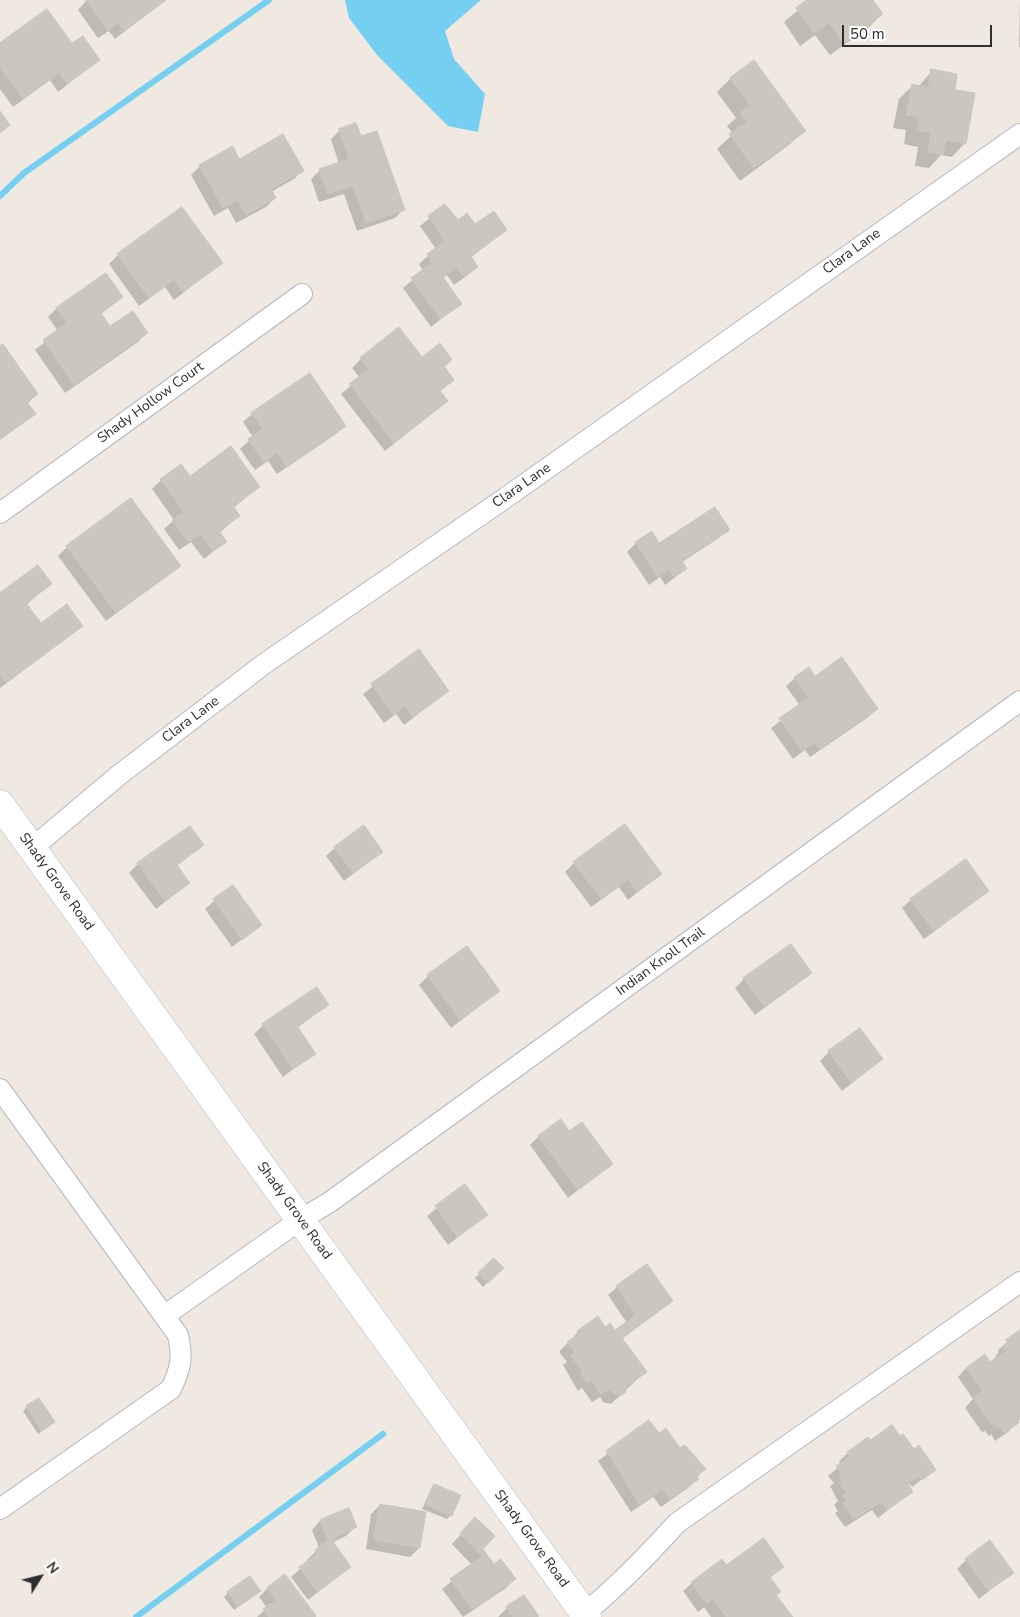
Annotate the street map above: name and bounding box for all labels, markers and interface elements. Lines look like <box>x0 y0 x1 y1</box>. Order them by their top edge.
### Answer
scale bar <box>845 15 995 47</box>
text: 50 m <box>850 24 885 44</box>
street label: Clara Lane <box>820 225 884 279</box>
street label: Shady Hollow Court <box>94 359 208 447</box>
street label: Clara Lane <box>490 460 554 512</box>
street label: Clara Lane <box>159 693 223 747</box>
street label: Shady Grove Road <box>15 830 97 934</box>
street label: Indian Knoll Trail <box>613 924 709 1000</box>
street label: Shady Grove Road <box>253 1159 335 1263</box>
street label: Shady Grove Road <box>490 1487 572 1591</box>
north arrow <box>15 1552 65 1602</box>
text: N <box>42 1558 63 1578</box>

